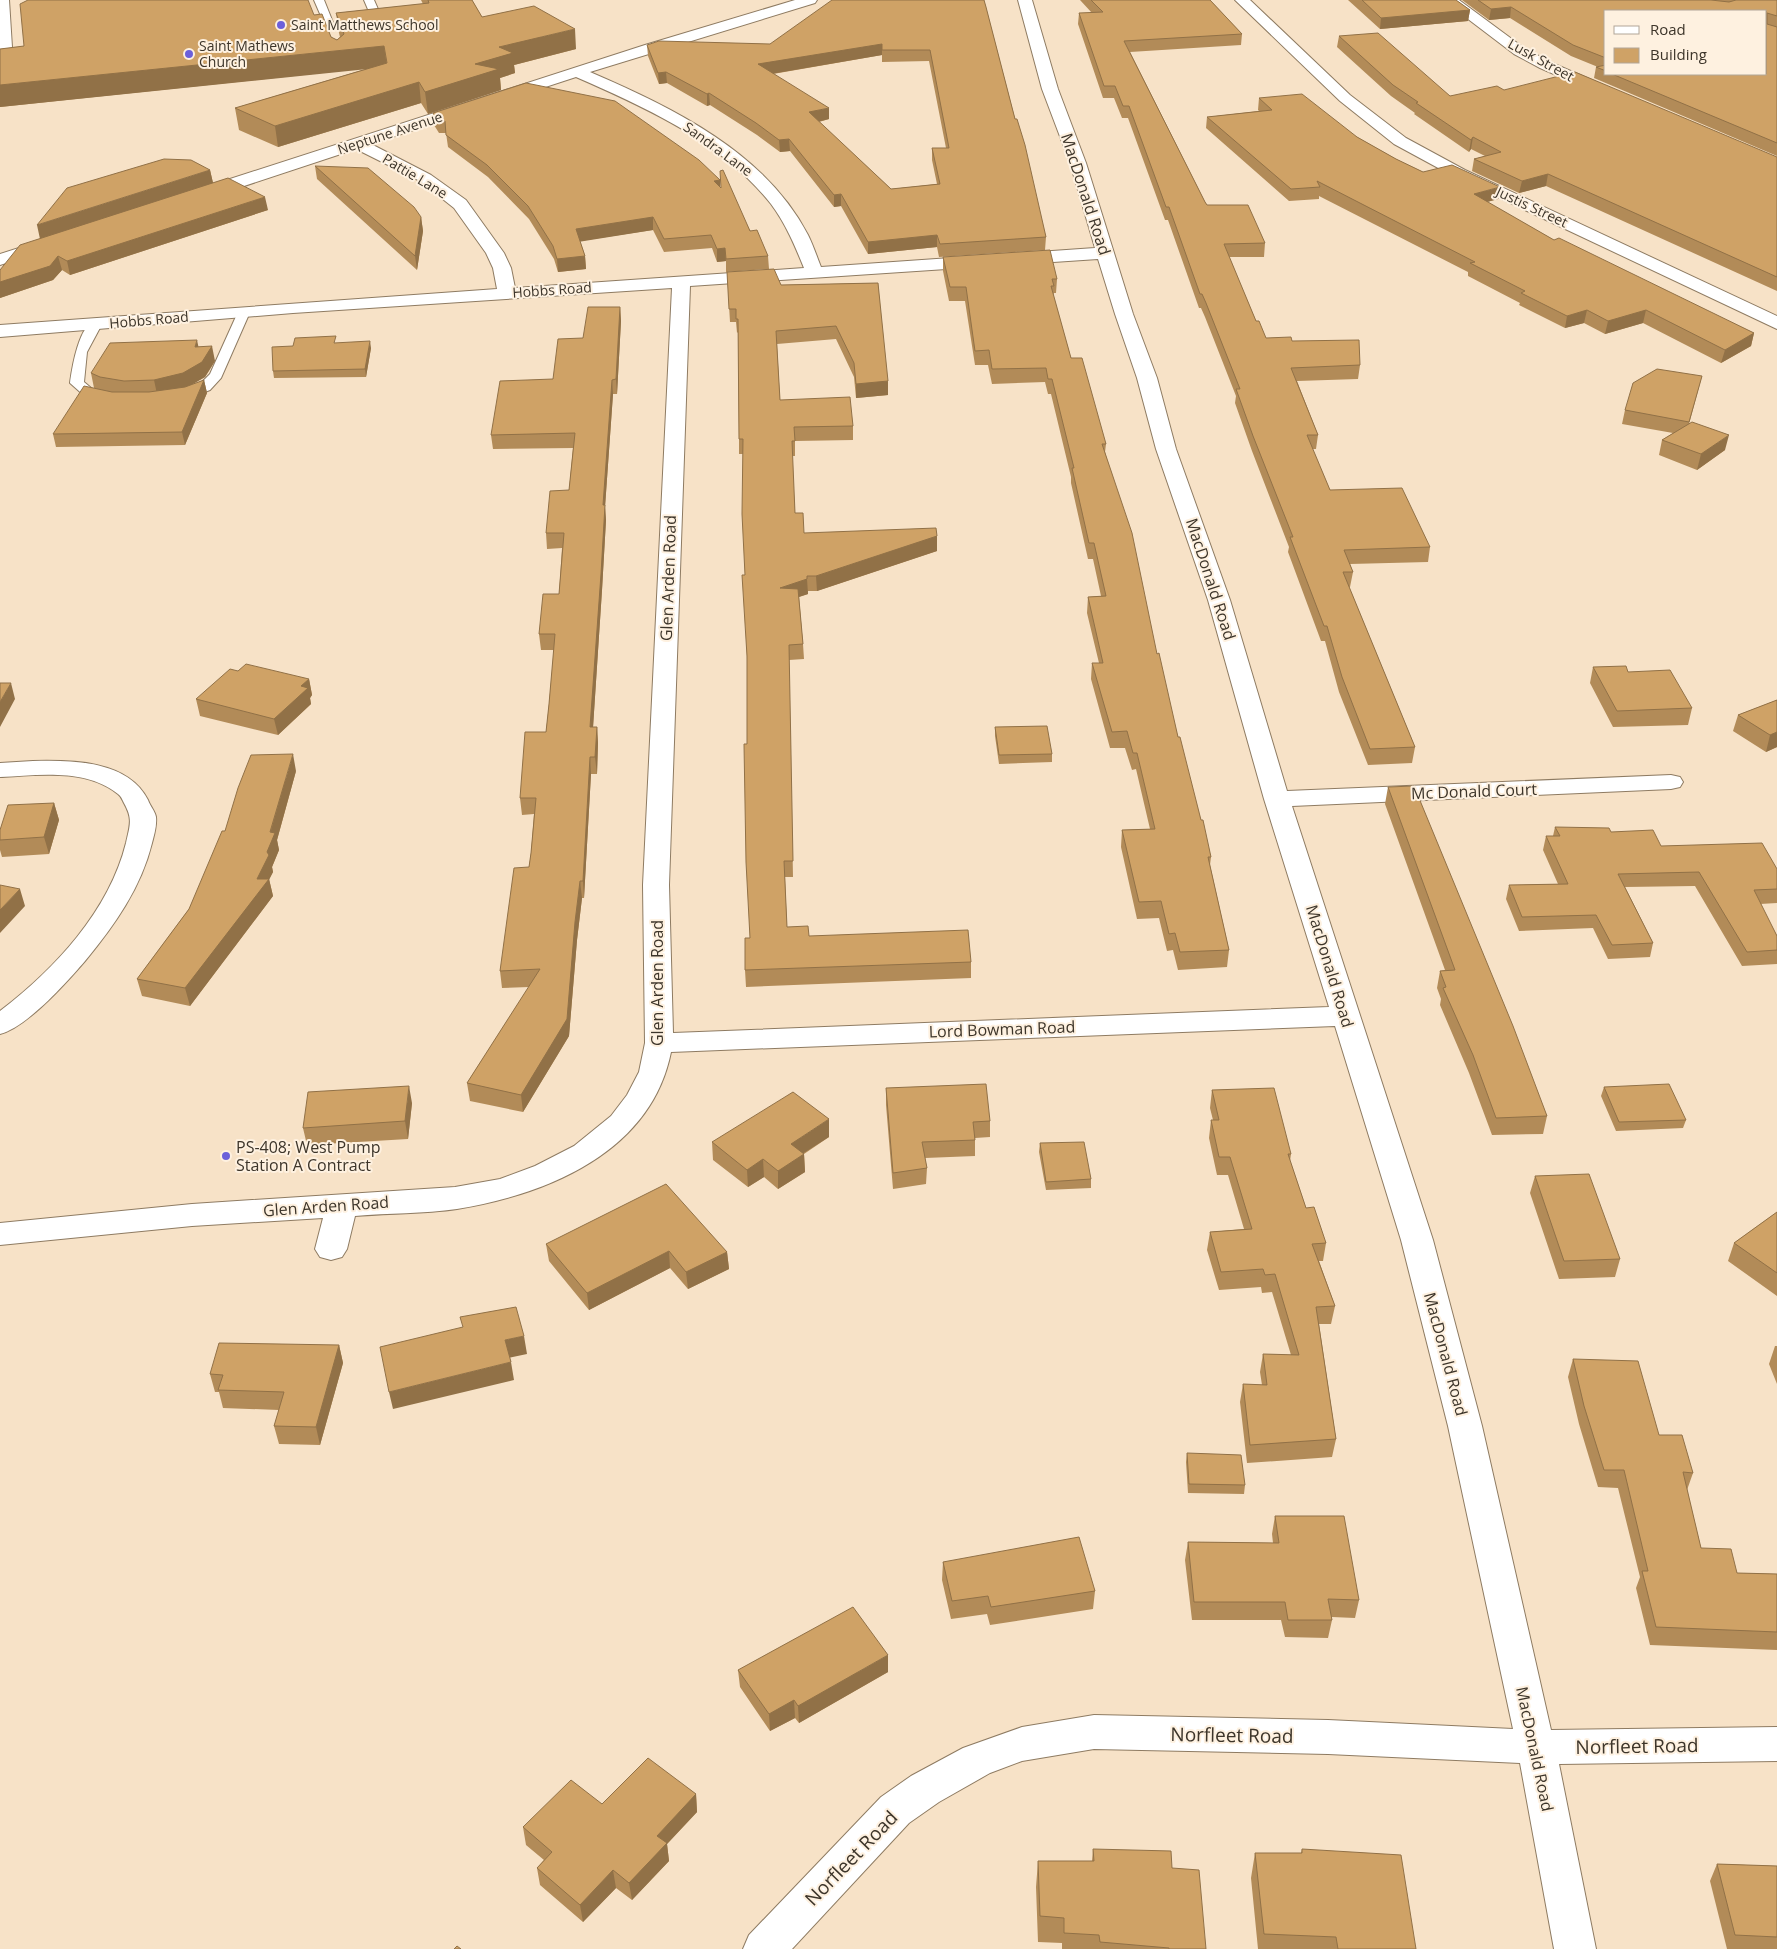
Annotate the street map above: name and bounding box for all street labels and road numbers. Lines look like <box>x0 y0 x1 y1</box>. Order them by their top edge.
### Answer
street label: Lusk Street <box>1505 34 1578 85</box>
street label: Neptune Avenue <box>335 107 445 158</box>
street label: Sandra Lane <box>680 117 757 180</box>
street label: MacDonald Road <box>1056 130 1116 258</box>
street label: Pattie Lane <box>379 149 451 203</box>
street label: Justis Street <box>1492 181 1571 231</box>
street label: Hobbs Road <box>512 277 592 302</box>
street label: Hobbs Road <box>108 307 189 332</box>
street label: Glen Arden Road <box>655 515 681 641</box>
street label: MacDonald Road <box>1181 515 1241 643</box>
street label: Mc Donald Court <box>1411 778 1538 804</box>
street label: MacDonald Road <box>1301 902 1359 1030</box>
street label: Glen Arden Road <box>646 920 668 1046</box>
street label: Lord Bowman Road <box>928 1015 1076 1043</box>
street label: Glen Arden Road <box>262 1191 390 1221</box>
street label: MacDonald Road <box>1419 1290 1473 1418</box>
street label: MacDonald Road <box>1511 1685 1559 1813</box>
street label: Norfleet Road <box>1170 1721 1294 1749</box>
street label: Norfleet Road <box>1575 1732 1699 1760</box>
street label: Norfleet Road <box>799 1805 903 1911</box>

